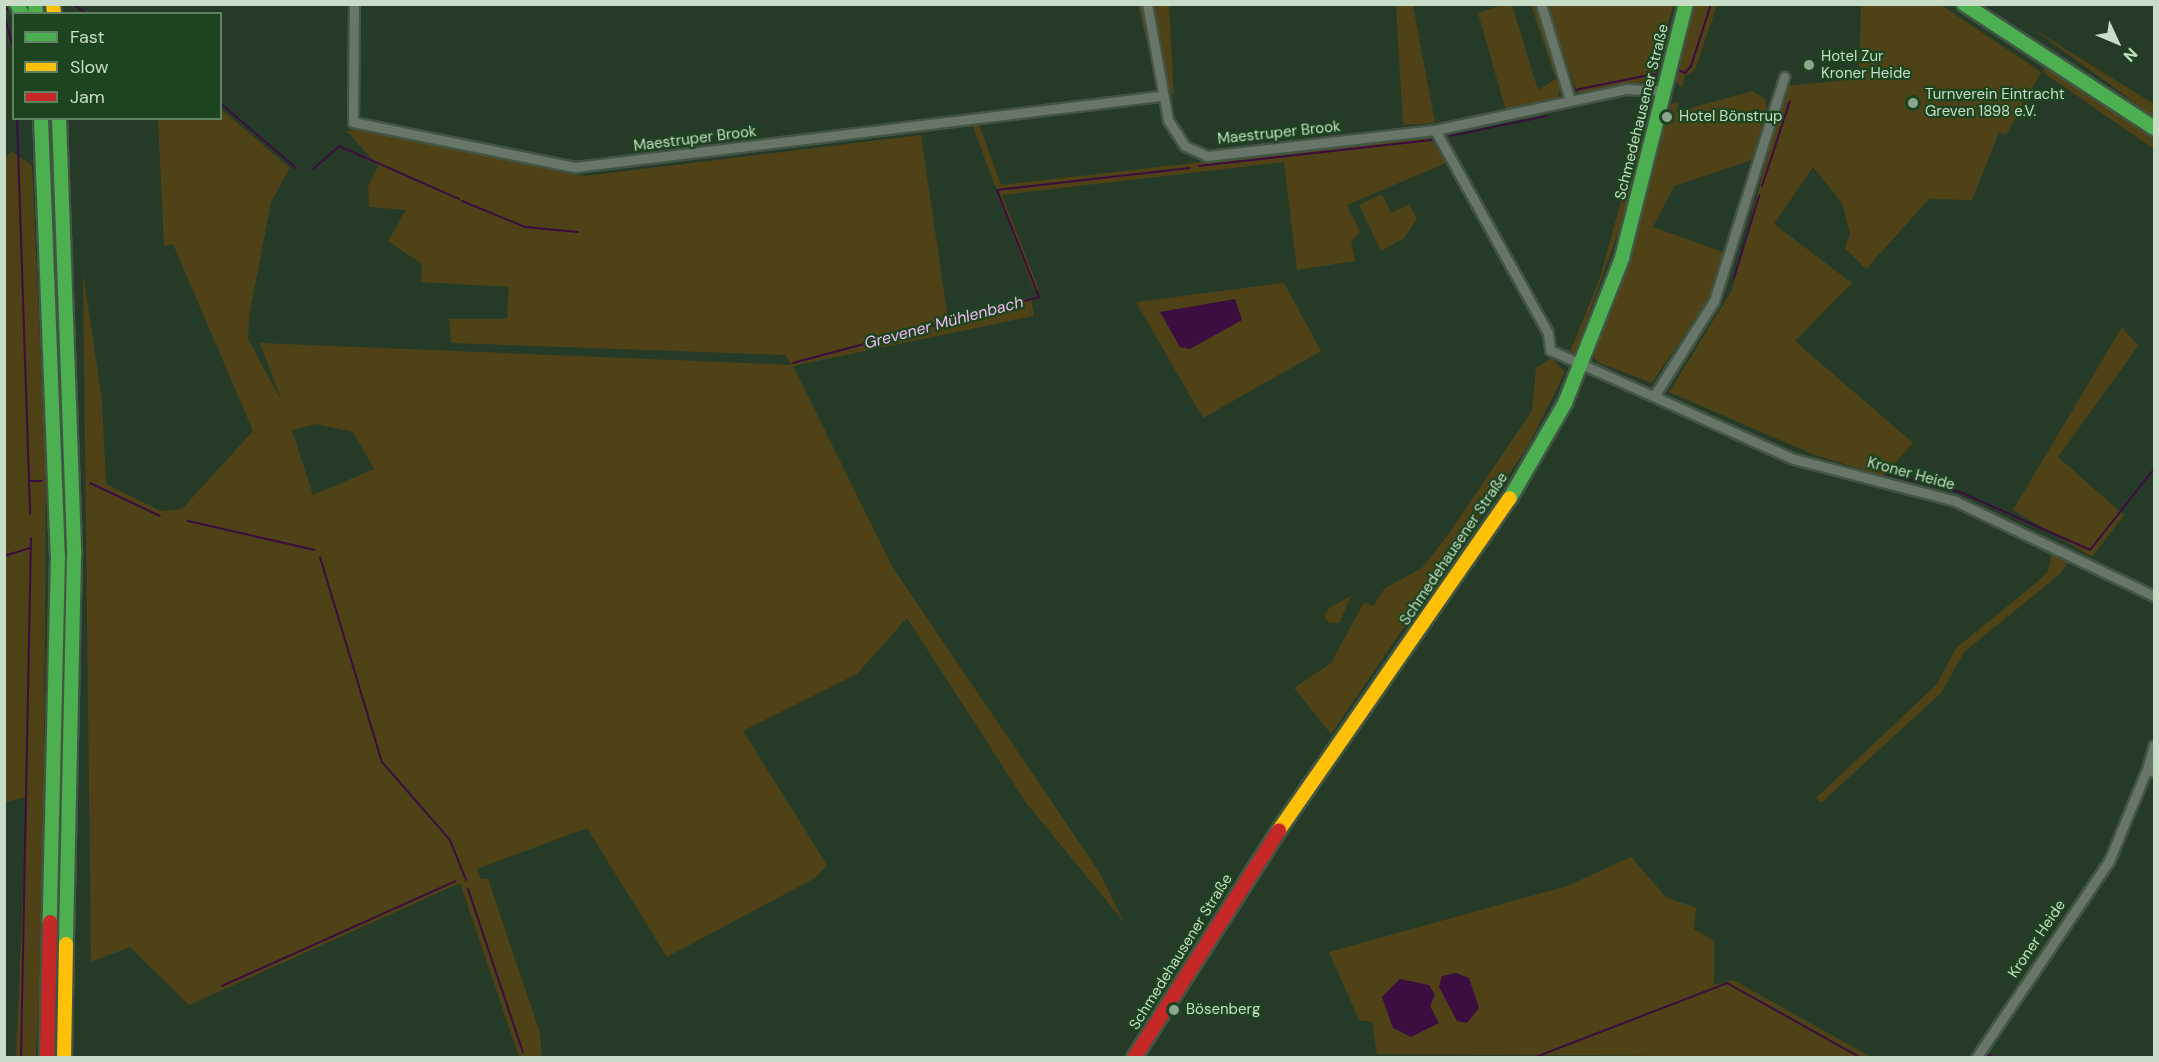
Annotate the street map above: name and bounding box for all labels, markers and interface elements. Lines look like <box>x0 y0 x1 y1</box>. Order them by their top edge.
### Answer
legend <box>12 12 222 120</box>
north arrow <box>2087 12 2147 72</box>
street label: Schmedehausener Straße <box>1611 22 1673 202</box>
text: Fast <box>70 25 105 49</box>
text: N <box>2119 43 2142 66</box>
place label: Hotel Zur Kroner Heide <box>1821 47 1911 82</box>
text: Slow <box>70 55 109 79</box>
marker: Hotel Zur Kroner Heide <box>1802 58 1816 72</box>
text: Jam <box>70 85 105 109</box>
place label: Turnverein Eintracht Greven 1898 e.V. <box>1925 85 2065 120</box>
marker: Turnverein Eintracht Greven 1898 e.V. <box>1906 96 1920 110</box>
place label: Hotel Bönstrup <box>1679 108 1782 126</box>
marker: Hotel Bönstrup <box>1660 110 1674 124</box>
street label: Maestruper Brook <box>1217 118 1341 148</box>
street label: Maestruper Brook <box>633 123 757 155</box>
water label: Grevener Mühlenbach <box>862 293 1026 353</box>
street label: Kroner Heide <box>1865 454 1957 494</box>
street label: Schmedehausener Straße <box>1396 469 1512 629</box>
street label: Schmedehausener Straße <box>1126 871 1236 1033</box>
street label: Kroner Heide <box>2004 897 2070 981</box>
place label: Bösenberg <box>1186 1001 1260 1019</box>
marker: Bösenberg <box>1167 1003 1181 1017</box>

